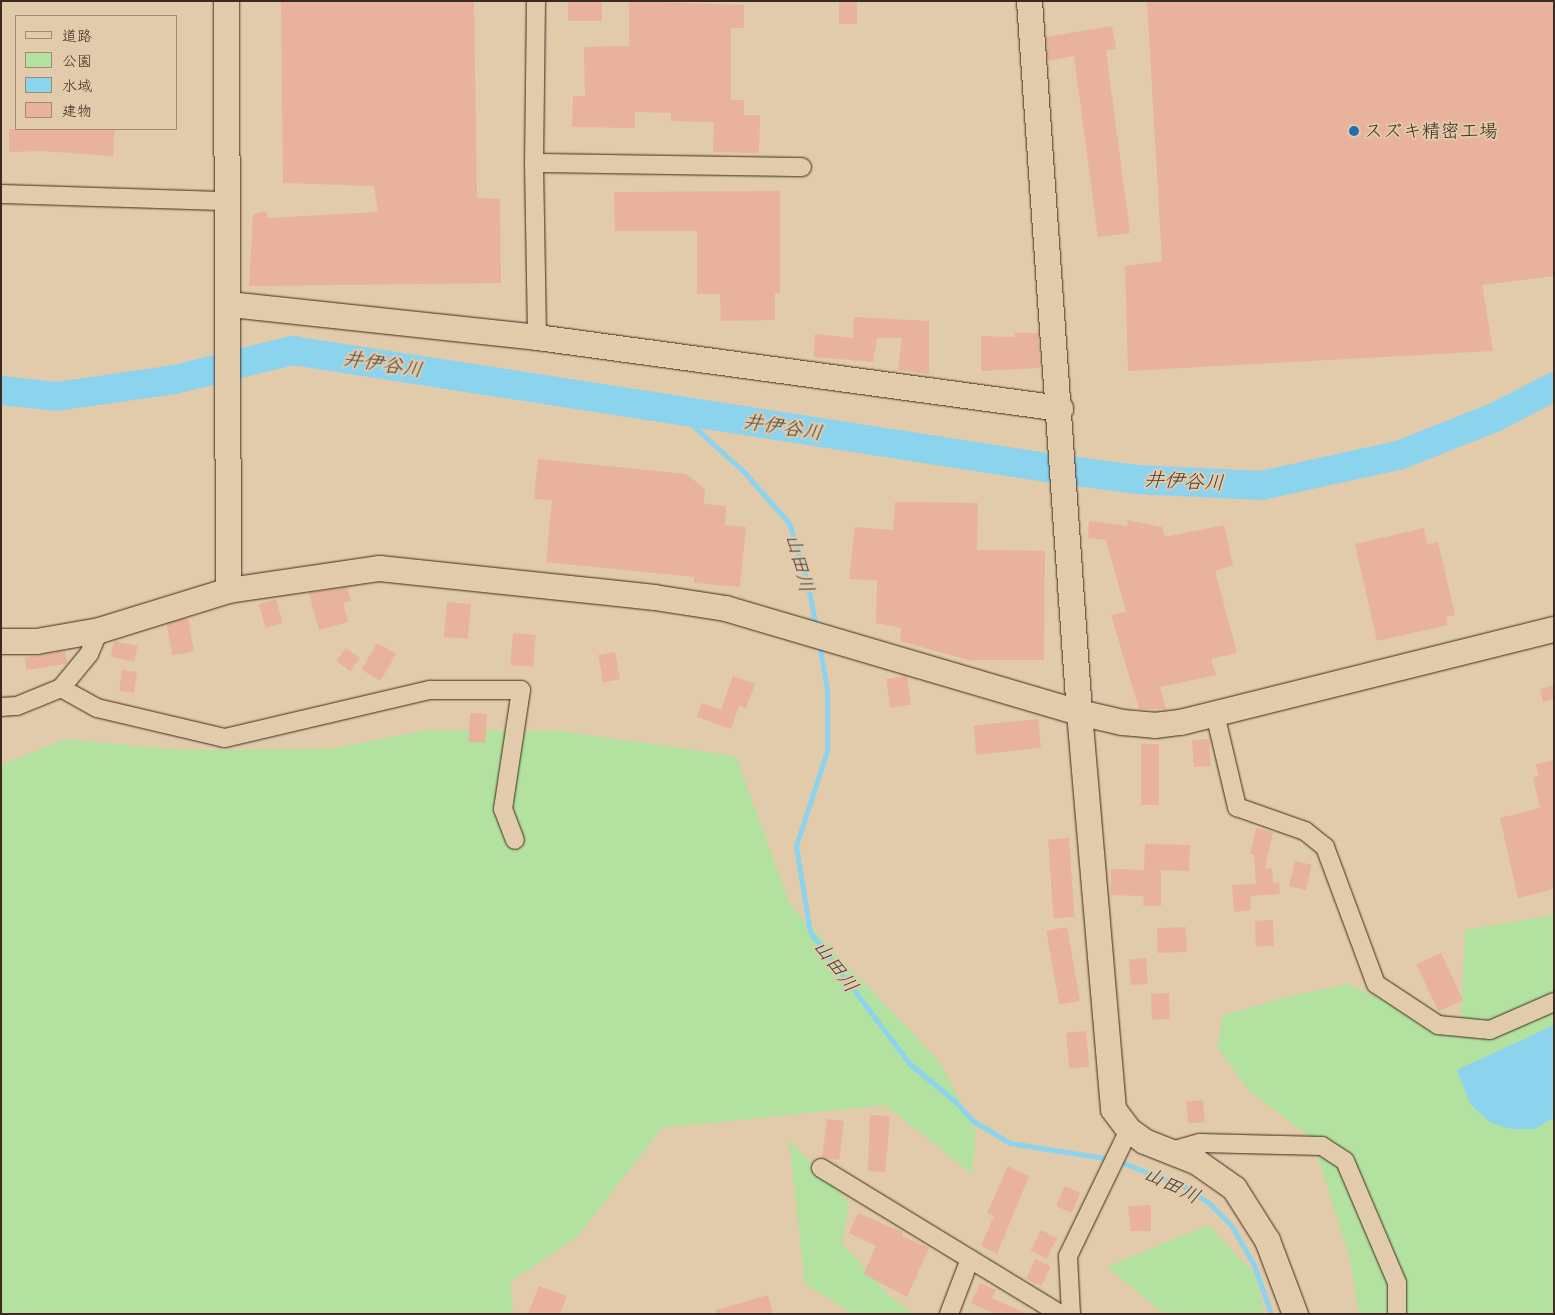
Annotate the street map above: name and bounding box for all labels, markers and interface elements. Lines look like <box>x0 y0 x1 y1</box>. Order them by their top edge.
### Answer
legend <box>15 15 178 130</box>
text: 道路 <box>62 27 92 45</box>
text: 公園 <box>62 52 92 70</box>
text: 水域 <box>62 77 92 95</box>
text: 建物 <box>62 102 92 120</box>
place label: スズキ精密工場 <box>1364 120 1497 142</box>
marker: スズキ精密工場 <box>1348 125 1360 137</box>
water label: 井伊谷川 <box>342 346 424 382</box>
water label: 井伊谷川 <box>742 409 824 445</box>
water label: 井伊谷川 <box>1143 467 1225 495</box>
water label: 山田川 <box>781 531 819 595</box>
water label: 山田川 <box>808 935 864 997</box>
water label: 山田川 <box>1140 1161 1204 1209</box>

